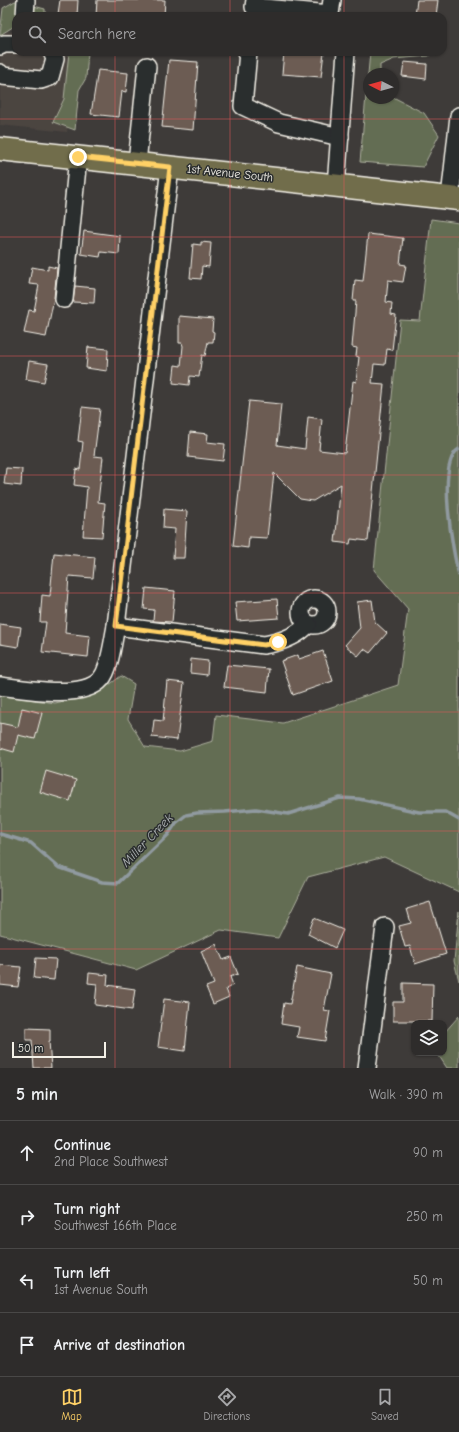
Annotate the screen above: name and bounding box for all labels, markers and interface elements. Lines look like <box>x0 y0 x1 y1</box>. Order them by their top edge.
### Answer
search box <box>12 12 447 56</box>
icon: search <box>26 23 48 45</box>
text: Search here <box>58 25 136 43</box>
north arrow <box>363 68 399 104</box>
route end <box>69 148 87 166</box>
street label: 1st Avenue South <box>186 162 274 184</box>
route start <box>269 633 287 651</box>
water label: Miller Creek <box>117 810 176 870</box>
map controls <box>411 1020 447 1056</box>
button: layers <box>411 1020 447 1056</box>
scale bar <box>12 1040 106 1059</box>
text: 50 m <box>18 1042 43 1055</box>
text: 5 min <box>16 1085 58 1104</box>
text: Walk · 390 m <box>369 1087 443 1102</box>
text: Continue <box>54 1136 111 1154</box>
icon: ahead <box>16 1142 38 1164</box>
text: 90 m <box>413 1145 443 1160</box>
text: 2nd Place Southwest <box>54 1154 168 1169</box>
text: Turn right <box>54 1200 120 1218</box>
icon: right <box>16 1206 38 1228</box>
text: 250 m <box>406 1209 443 1224</box>
text: Southwest 166th Place <box>54 1218 177 1233</box>
text: Turn left <box>54 1264 110 1282</box>
icon: left <box>16 1270 38 1292</box>
text: 50 m <box>413 1273 443 1288</box>
text: 1st Avenue South <box>54 1282 148 1297</box>
icon: arrive <box>16 1334 38 1356</box>
text: Arrive at destination <box>54 1336 185 1354</box>
tab: Map <box>61 1386 83 1423</box>
tab: Directions <box>204 1386 250 1423</box>
tab: Saved <box>371 1386 398 1423</box>

